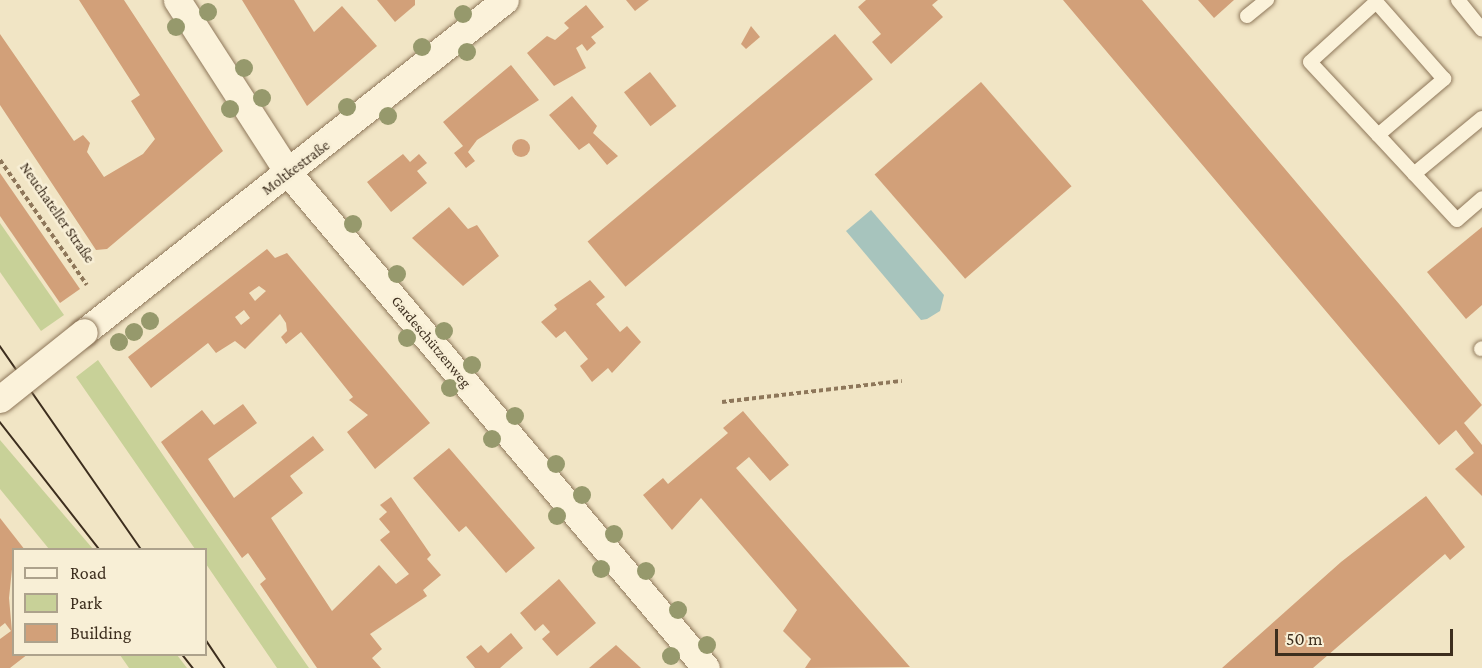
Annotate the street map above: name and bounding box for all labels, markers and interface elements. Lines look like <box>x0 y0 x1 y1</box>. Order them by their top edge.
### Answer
street label: Moltkestraße <box>259 137 333 199</box>
street label: Neuchateller Straße <box>16 159 98 267</box>
street label: Gardeschützenweg <box>387 292 475 392</box>
legend <box>12 548 207 656</box>
text: Road <box>70 563 107 583</box>
text: Park <box>70 593 102 613</box>
scale bar <box>1278 617 1456 655</box>
text: Building <box>70 623 131 643</box>
text: 50 m <box>1286 629 1323 649</box>

